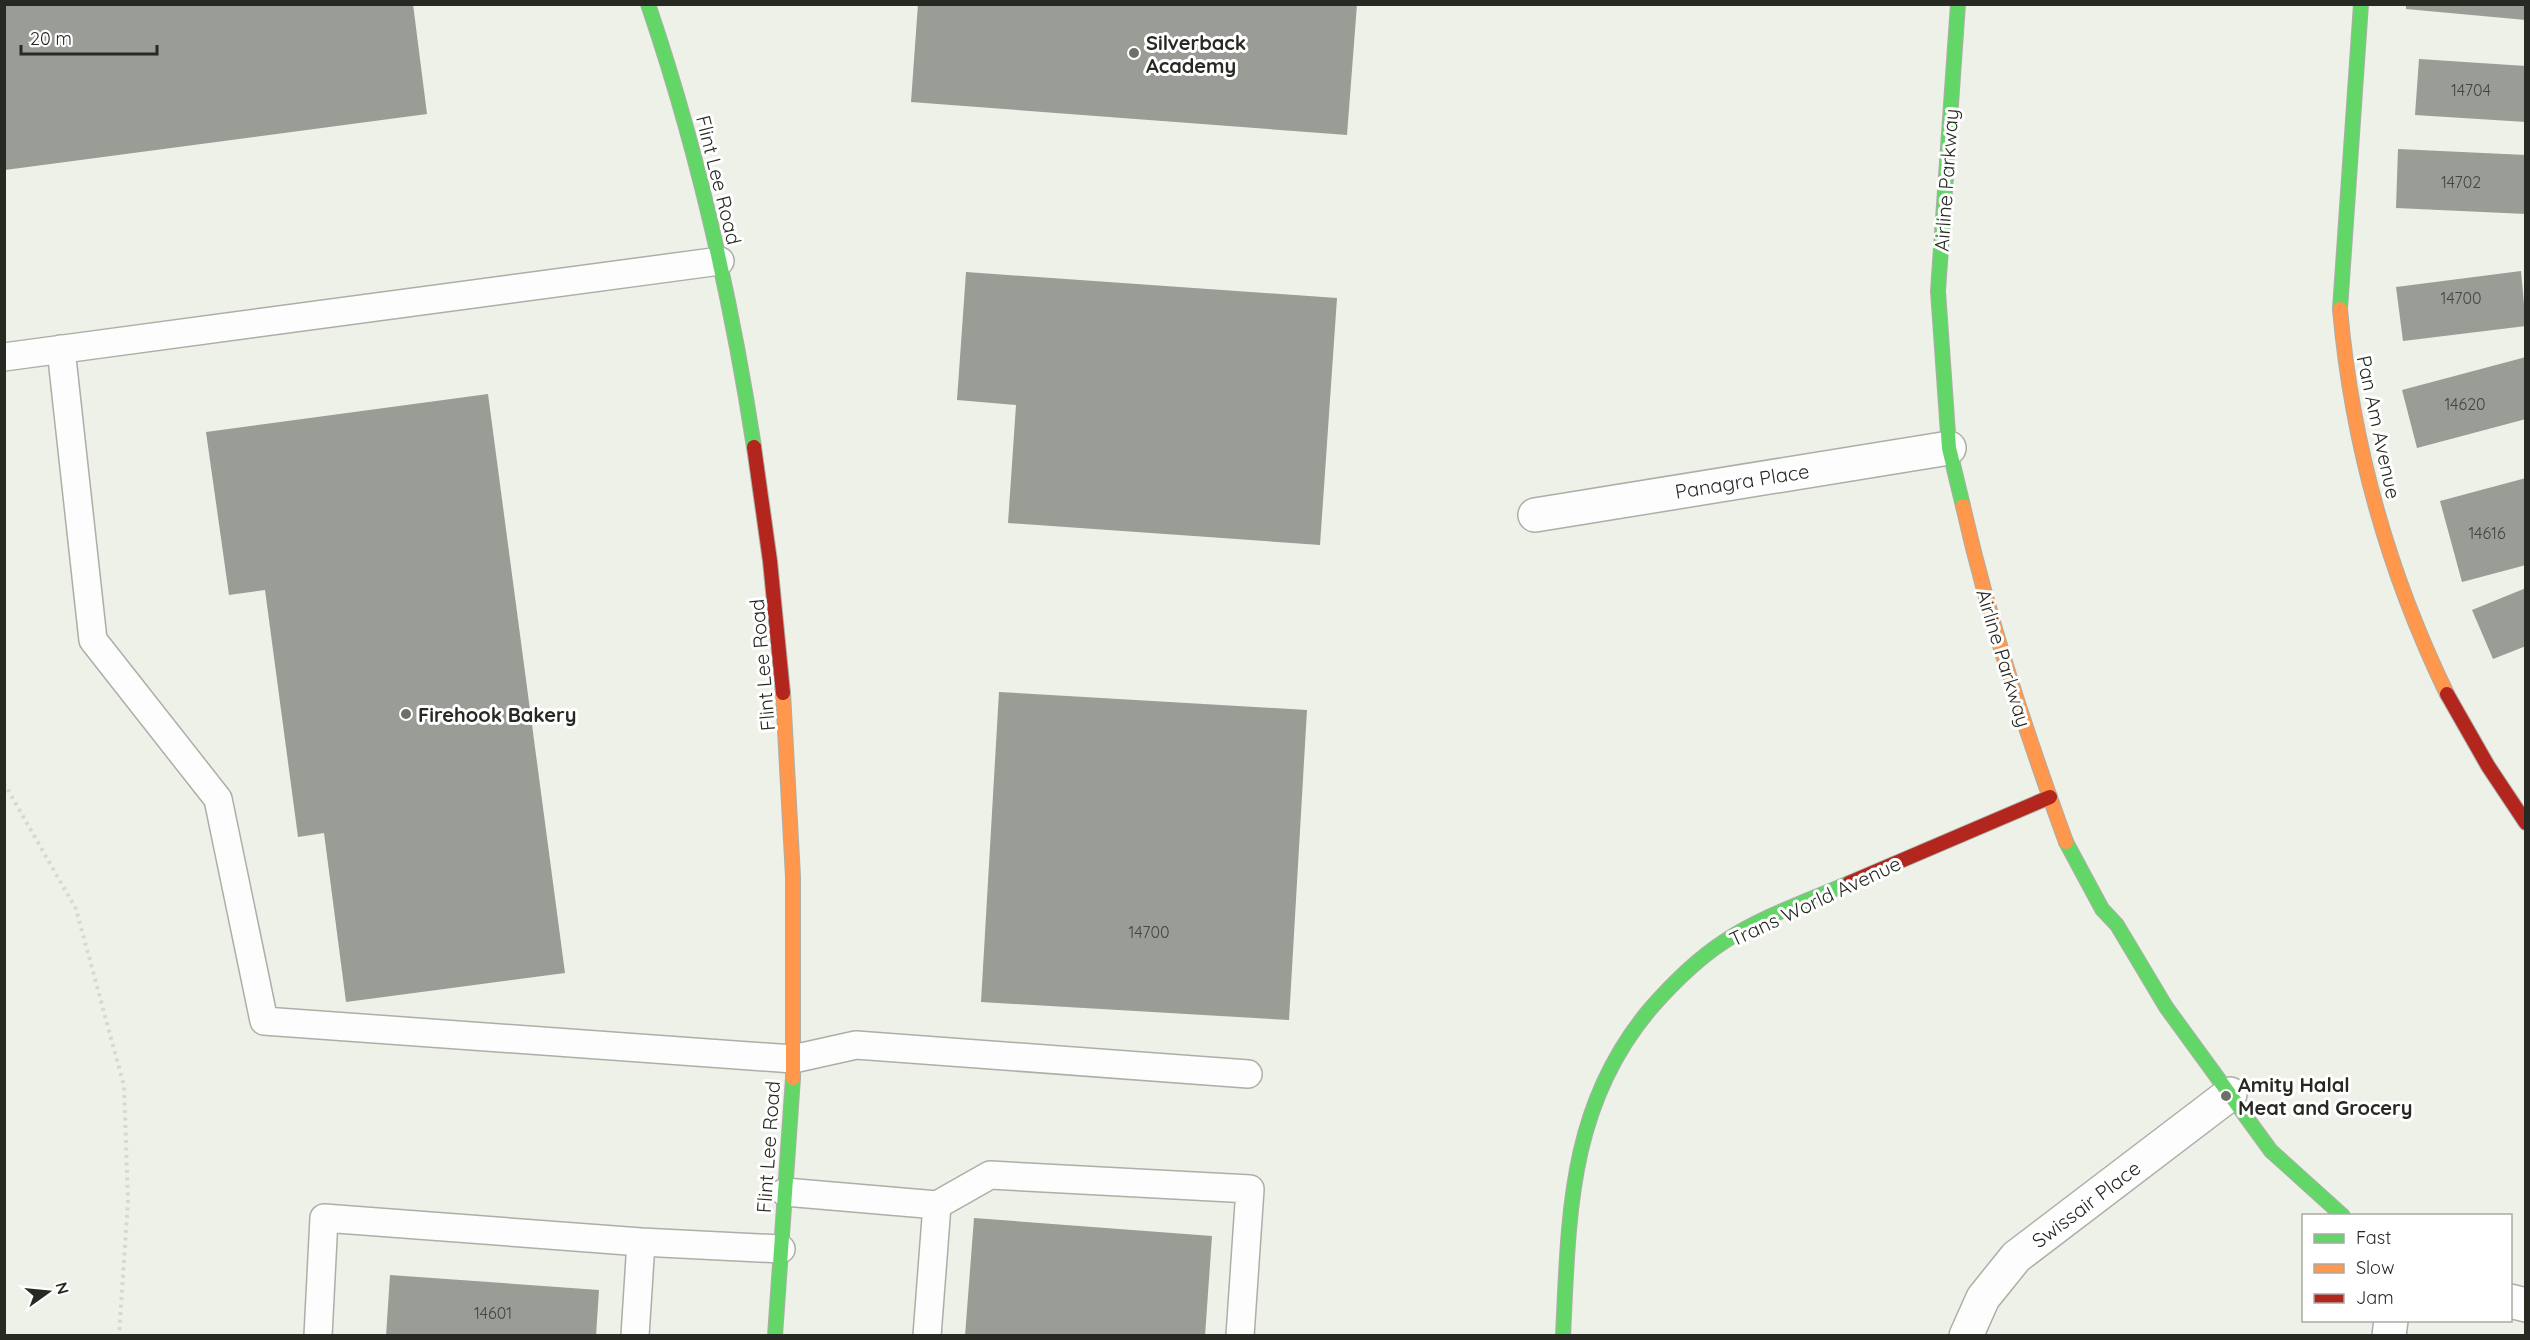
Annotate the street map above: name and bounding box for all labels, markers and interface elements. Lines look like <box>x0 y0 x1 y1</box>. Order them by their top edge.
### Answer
scale bar <box>21 18 158 56</box>
text: 20 m <box>30 27 72 50</box>
place label: Silverback Academy <box>1146 30 1246 78</box>
marker: Silverback Academy <box>1127 46 1141 60</box>
house number: 14704 <box>2451 80 2491 100</box>
street label: Airline Parkway <box>1929 108 1963 252</box>
street label: Flint Lee Road <box>691 113 747 247</box>
house number: 14702 <box>2441 172 2481 192</box>
house number: 14700 <box>2441 288 2481 308</box>
street label: Pan Am Avenue <box>2352 353 2406 501</box>
house number: 14620 <box>2444 394 2486 414</box>
street label: Panagra Place <box>1673 458 1811 504</box>
house number: 14616 <box>2468 523 2506 543</box>
street label: Airline Parkway <box>1971 586 2037 730</box>
street label: Flint Lee Road <box>744 598 780 732</box>
place label: Firehook Bakery <box>418 702 576 727</box>
marker: Firehook Bakery <box>399 707 413 721</box>
street label: Trans World Avenue <box>1725 850 1905 952</box>
house number: 14700 <box>1129 922 1169 942</box>
place label: Amity Halal Meat and Grocery <box>2238 1072 2413 1120</box>
street label: Flint Lee Road <box>751 1080 785 1214</box>
marker: Amity Halal Meat and Grocery <box>2219 1089 2233 1103</box>
street label: Swissair Place <box>2027 1155 2145 1253</box>
legend <box>2302 1214 2512 1322</box>
text: Fast <box>2356 1226 2391 1249</box>
text: Slow <box>2356 1256 2394 1279</box>
north arrow <box>18 1262 78 1322</box>
text: N <box>51 1280 74 1296</box>
text: Jam <box>2356 1286 2394 1309</box>
house number: 14601 <box>474 1303 512 1323</box>

